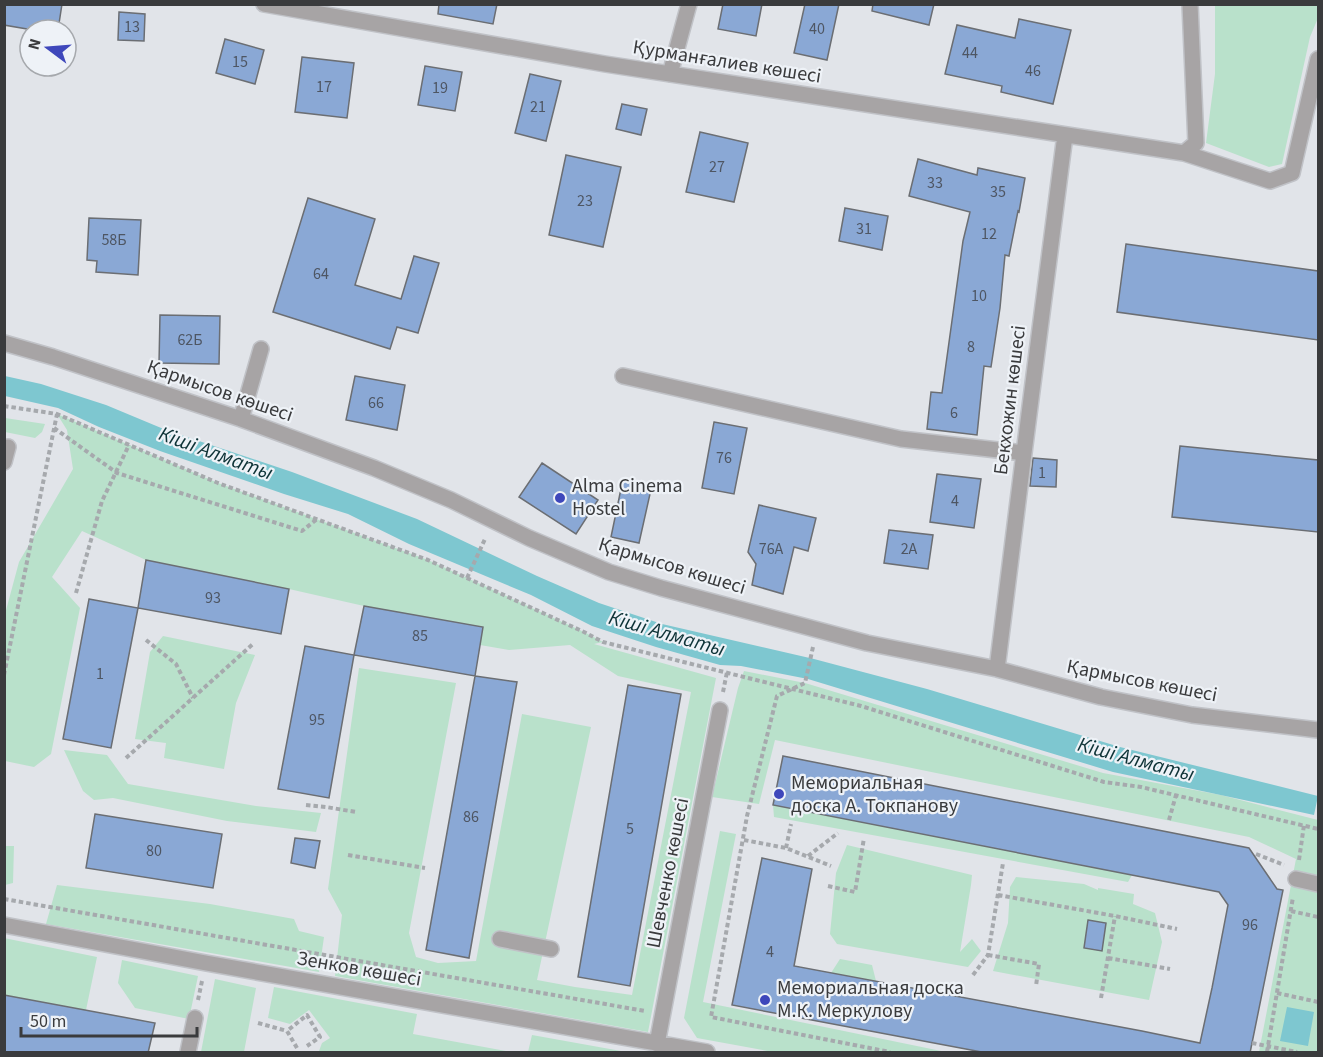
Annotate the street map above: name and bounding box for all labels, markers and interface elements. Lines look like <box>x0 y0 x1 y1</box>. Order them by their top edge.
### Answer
house number: 13 <box>124 16 140 38</box>
north arrow <box>18 18 78 78</box>
house number: 40 <box>809 18 825 40</box>
street label: Қурманғалиев көшесі <box>631 33 823 91</box>
text: N <box>23 36 47 52</box>
house number: 44 <box>962 42 978 64</box>
house number: 15 <box>232 51 248 73</box>
house number: 46 <box>1025 60 1041 82</box>
house number: 17 <box>316 76 332 98</box>
house number: 19 <box>432 77 448 99</box>
house number: 21 <box>530 96 546 118</box>
house number: 27 <box>709 156 725 178</box>
house number: 33 <box>927 172 943 194</box>
house number: 35 <box>990 181 1006 203</box>
house number: 23 <box>577 190 593 212</box>
house number: 31 <box>856 218 872 240</box>
house number: 12 <box>981 223 997 245</box>
house number: 58Б <box>101 229 127 251</box>
house number: 64 <box>313 263 329 285</box>
house number: 10 <box>971 285 987 307</box>
street label: Бекхожин көшесі <box>987 324 1033 476</box>
house number: 62Б <box>177 329 203 351</box>
house number: 8 <box>967 336 975 358</box>
street label: Қармысов көшесі <box>143 353 297 429</box>
house number: 66 <box>368 392 384 414</box>
house number: 6 <box>950 402 958 424</box>
water label: Кіші Алматы <box>155 418 278 488</box>
house number: 76 <box>716 447 732 469</box>
house number: 1 <box>1038 462 1046 484</box>
place label: Alma Cinema Hostel <box>572 472 682 523</box>
house number: 4 <box>951 490 959 512</box>
marker: Alma Cinema Hostel <box>553 491 567 505</box>
street label: Қармысов көшесі <box>595 530 749 602</box>
house number: 76А <box>759 538 784 560</box>
house number: 2А <box>901 538 918 560</box>
house number: 93 <box>205 587 221 609</box>
water label: Кіші Алматы <box>605 602 729 664</box>
house number: 85 <box>412 625 428 647</box>
street label: Қармысов көшесі <box>1064 653 1220 709</box>
house number: 1 <box>96 663 104 685</box>
house number: 95 <box>309 709 325 731</box>
water label: Кіші Алматы <box>1074 729 1198 789</box>
place label: Мемориальная доска А. Токпанову <box>791 769 959 820</box>
marker: Мемориальная доска А. Токпанову <box>772 787 786 801</box>
street label: Шевченко көшесі <box>640 795 696 951</box>
house number: 86 <box>463 806 479 828</box>
house number: 5 <box>626 818 634 840</box>
house number: 80 <box>146 840 162 862</box>
house number: 96 <box>1242 914 1258 936</box>
house number: 4 <box>766 941 774 963</box>
street label: Зенков көшесі <box>295 944 423 994</box>
place label: Мемориальная доска М.К. Меркулову <box>777 974 964 1025</box>
marker: Мемориальная доска М.К. Меркулову <box>758 993 772 1007</box>
scale bar <box>21 1000 196 1038</box>
text: 50 m <box>30 1009 66 1034</box>

